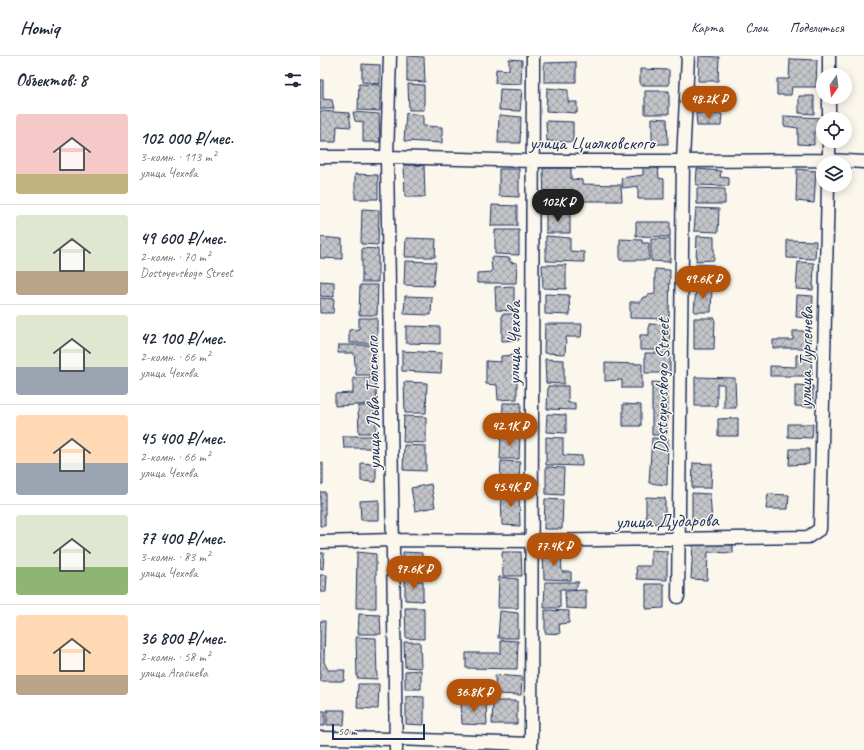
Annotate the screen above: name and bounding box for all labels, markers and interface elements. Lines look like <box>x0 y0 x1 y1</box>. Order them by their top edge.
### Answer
text: Homiq <box>20 16 59 40</box>
text: Карта <box>691 19 723 36</box>
text: Слои <box>745 19 768 36</box>
text: Поделиться <box>790 19 844 36</box>
north arrow <box>816 68 852 104</box>
map controls <box>816 68 852 192</box>
icon: filters <box>282 69 304 91</box>
text: Объектов: 8 <box>16 70 87 91</box>
pin: 48.2K ₽ <box>672 86 746 120</box>
text: 48.2K ₽ <box>691 91 727 107</box>
button: locate <box>816 112 852 148</box>
text: 102 000 ₽/мес. <box>140 128 233 149</box>
icon: home <box>48 130 96 178</box>
street label: улица Циолковского <box>529 131 657 155</box>
text: 3-комн. · 113 m² <box>140 149 216 165</box>
button: layers <box>816 156 852 192</box>
text: улица Чехова <box>140 165 197 181</box>
pin: 102K ₽ <box>525 189 591 223</box>
text: 102K ₽ <box>541 194 575 210</box>
text: 49 600 ₽/мес. <box>140 228 226 249</box>
icon: home <box>48 231 96 279</box>
text: 2-комн. · 70 m² <box>140 249 210 265</box>
text: Dostoyevskogo Street <box>140 265 233 281</box>
pin: 49.6K ₽ <box>666 266 740 300</box>
text: 49.6K ₽ <box>685 271 721 287</box>
street label: улица Чехова <box>502 299 526 386</box>
street label: улица Тургенева <box>793 305 819 409</box>
street label: Dostoyevskogo Street <box>649 316 675 454</box>
text: 42 100 ₽/мес. <box>140 328 226 349</box>
icon: home <box>48 331 96 379</box>
street label: улица Льва Толстого <box>360 335 386 471</box>
text: 2-комн. · 66 m² <box>140 349 210 365</box>
text: улица Чехова <box>140 365 197 381</box>
pin: 42.1K ₽ <box>473 413 547 447</box>
text: 42.1K ₽ <box>492 418 528 434</box>
text: 45 400 ₽/мес. <box>140 428 225 449</box>
icon: home <box>48 431 96 479</box>
text: 2-комн. · 66 m² <box>140 449 210 465</box>
text: улица Чехова <box>140 465 197 481</box>
pin: 45.4K ₽ <box>474 474 548 508</box>
text: 45.4K ₽ <box>493 479 529 495</box>
street label: улица Дударова <box>614 508 720 534</box>
text: 77 400 ₽/мес. <box>140 528 225 549</box>
icon: home <box>48 531 96 579</box>
pin: 77.4K ₽ <box>517 533 591 567</box>
text: 77.4K ₽ <box>536 538 572 554</box>
text: 3-комн. · 83 m² <box>140 549 210 565</box>
pin: 97.6K ₽ <box>377 556 451 590</box>
text: 97.6K ₽ <box>396 561 432 577</box>
text: улица Чехова <box>140 565 197 581</box>
text: 36 800 ₽/мес. <box>140 628 226 649</box>
icon: home <box>48 631 96 679</box>
text: 2-комн. · 58 m² <box>140 649 210 665</box>
text: улица Агасиева <box>140 665 208 681</box>
pin: 36.8K ₽ <box>437 679 511 713</box>
text: 36.8K ₽ <box>456 684 492 700</box>
scale bar <box>332 722 425 741</box>
text: 50 m <box>338 724 357 738</box>

